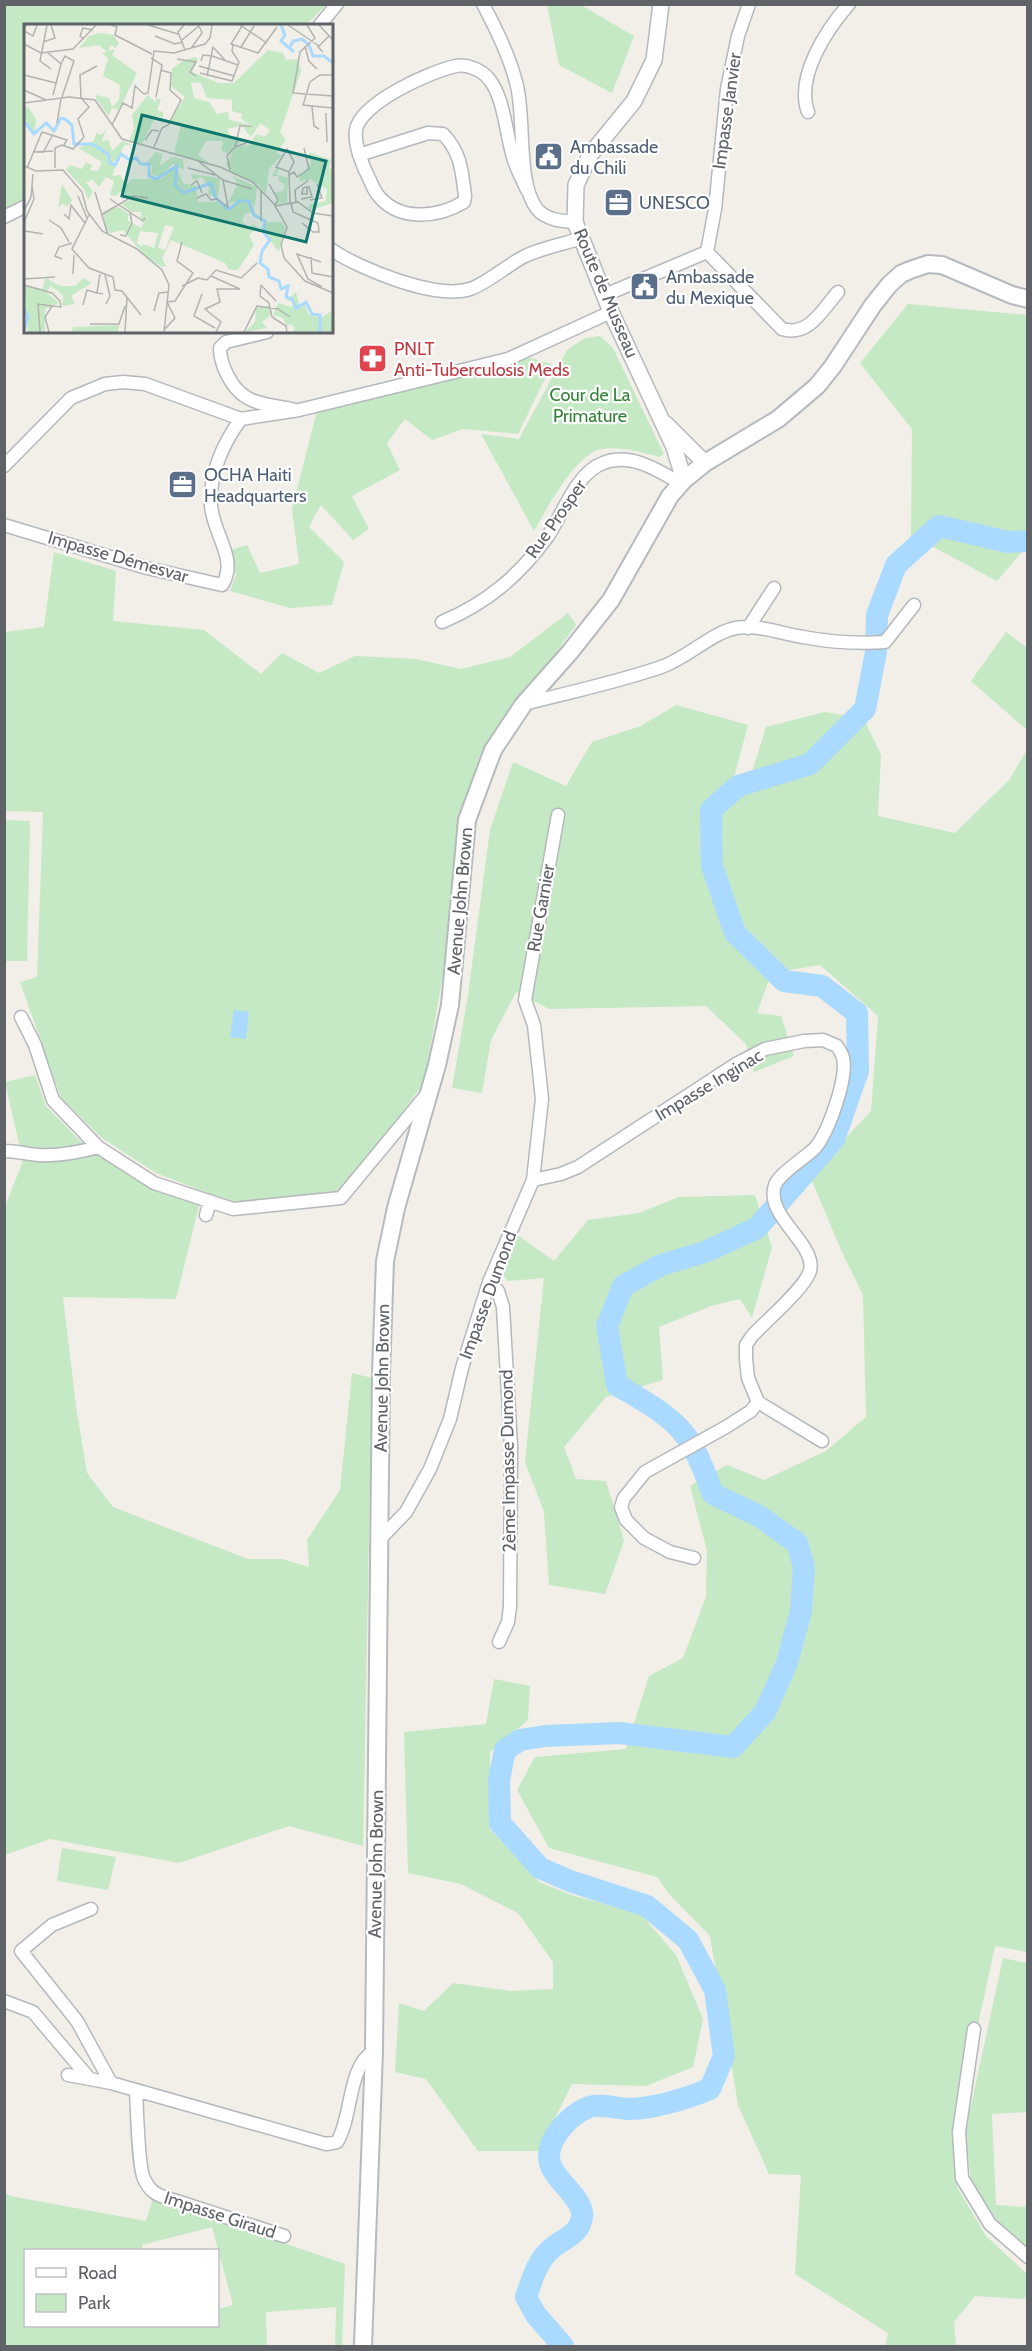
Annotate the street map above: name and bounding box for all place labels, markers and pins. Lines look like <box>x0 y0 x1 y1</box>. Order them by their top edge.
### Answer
place label: Ambassade du Chili <box>570 136 658 179</box>
public building icon: Ambassade du Chili <box>533 141 565 173</box>
office icon: UNESCO <box>602 187 634 219</box>
place label: UNESCO <box>639 192 710 214</box>
place label: Ambassade du Mexique <box>666 266 754 309</box>
public building icon: Ambassade du Mexique <box>629 271 661 303</box>
place label: PNLT Anti-Tuberculosis Meds <box>394 338 569 381</box>
pharmacy icon: PNLT Anti-Tuberculosis Meds <box>357 343 389 375</box>
place label: OCHA Haiti Headquarters <box>204 464 306 507</box>
office icon: OCHA Haiti Headquarters <box>167 469 199 501</box>

